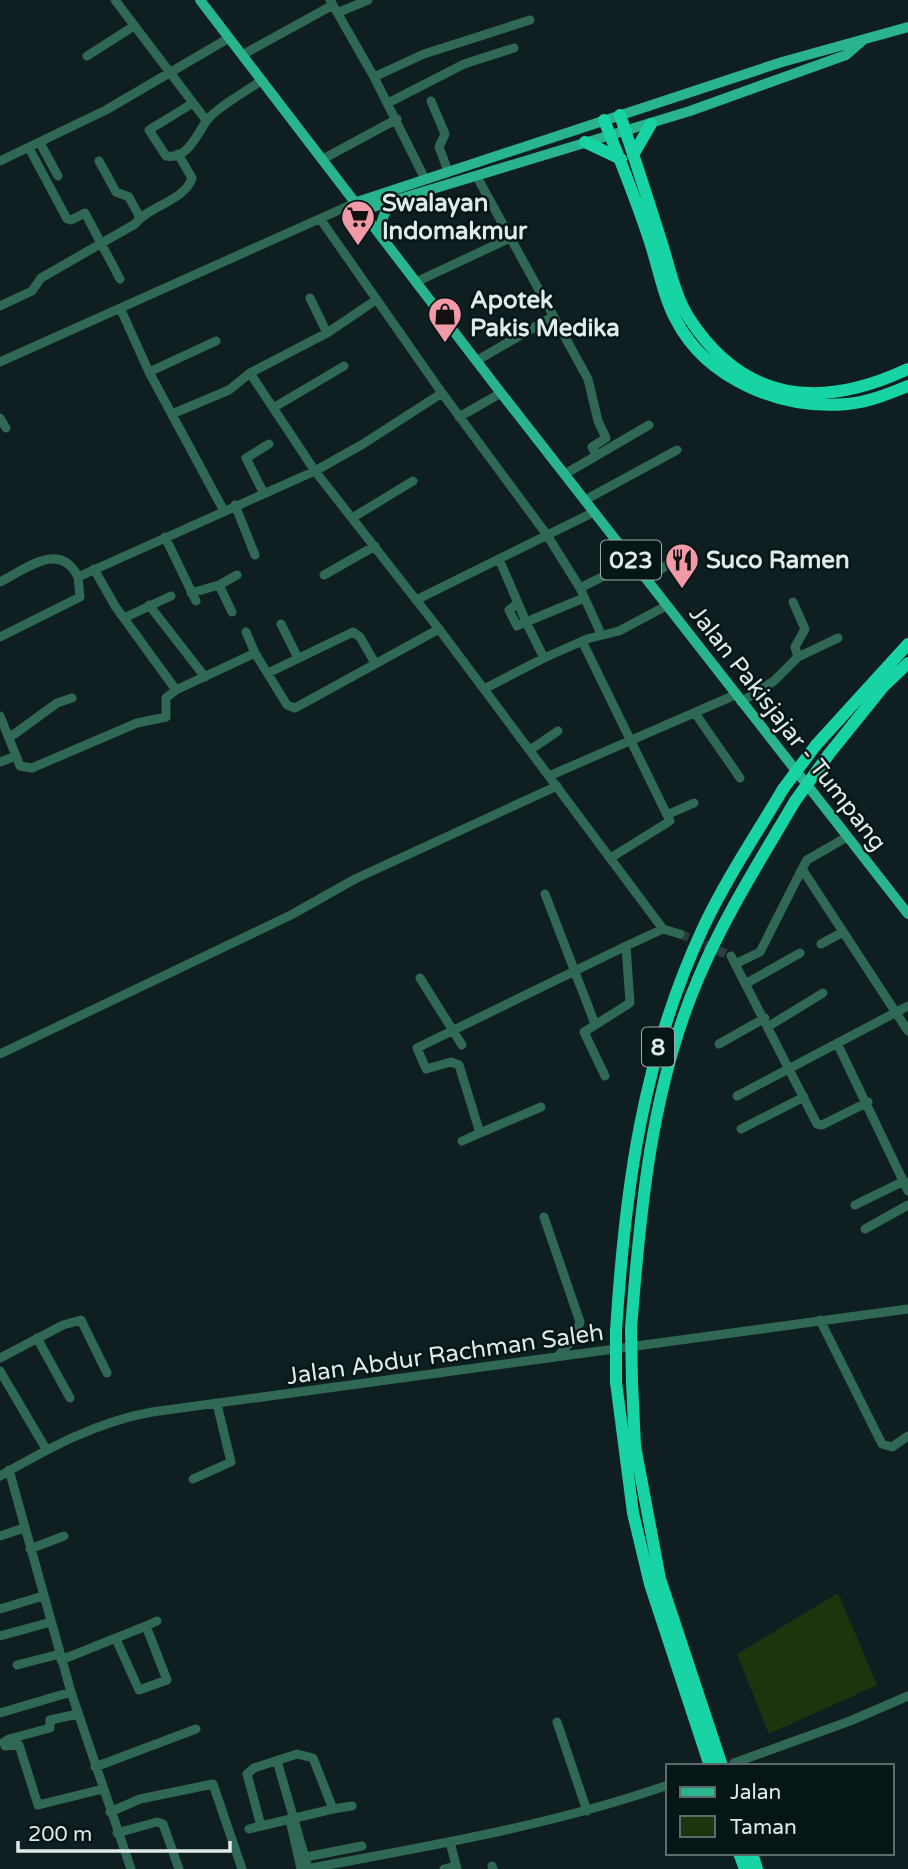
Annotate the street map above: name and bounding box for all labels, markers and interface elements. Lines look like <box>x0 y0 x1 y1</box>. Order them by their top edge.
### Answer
place label: Swalayan Indomakmur <box>382 189 528 246</box>
supermarket icon: Swalayan Indomakmur <box>339 198 377 247</box>
place label: Apotek Pakis Medika <box>470 286 620 343</box>
shop icon: Apotek Pakis Medika <box>426 295 464 344</box>
road number: 023 <box>601 540 661 580</box>
restaurant icon: Suco Ramen <box>663 541 701 590</box>
place label: Suco Ramen <box>706 546 850 575</box>
street label: Jalan Pakisjajar - Tumpang <box>683 600 892 857</box>
road number: 8 <box>642 1028 674 1066</box>
street label: Jalan Abdur Rachman Saleh <box>285 1318 605 1391</box>
legend <box>666 1764 894 1855</box>
text: Jalan <box>730 1780 781 1805</box>
scale bar <box>18 1810 229 1854</box>
text: Taman <box>730 1815 797 1840</box>
text: 200 m <box>28 1822 92 1847</box>

